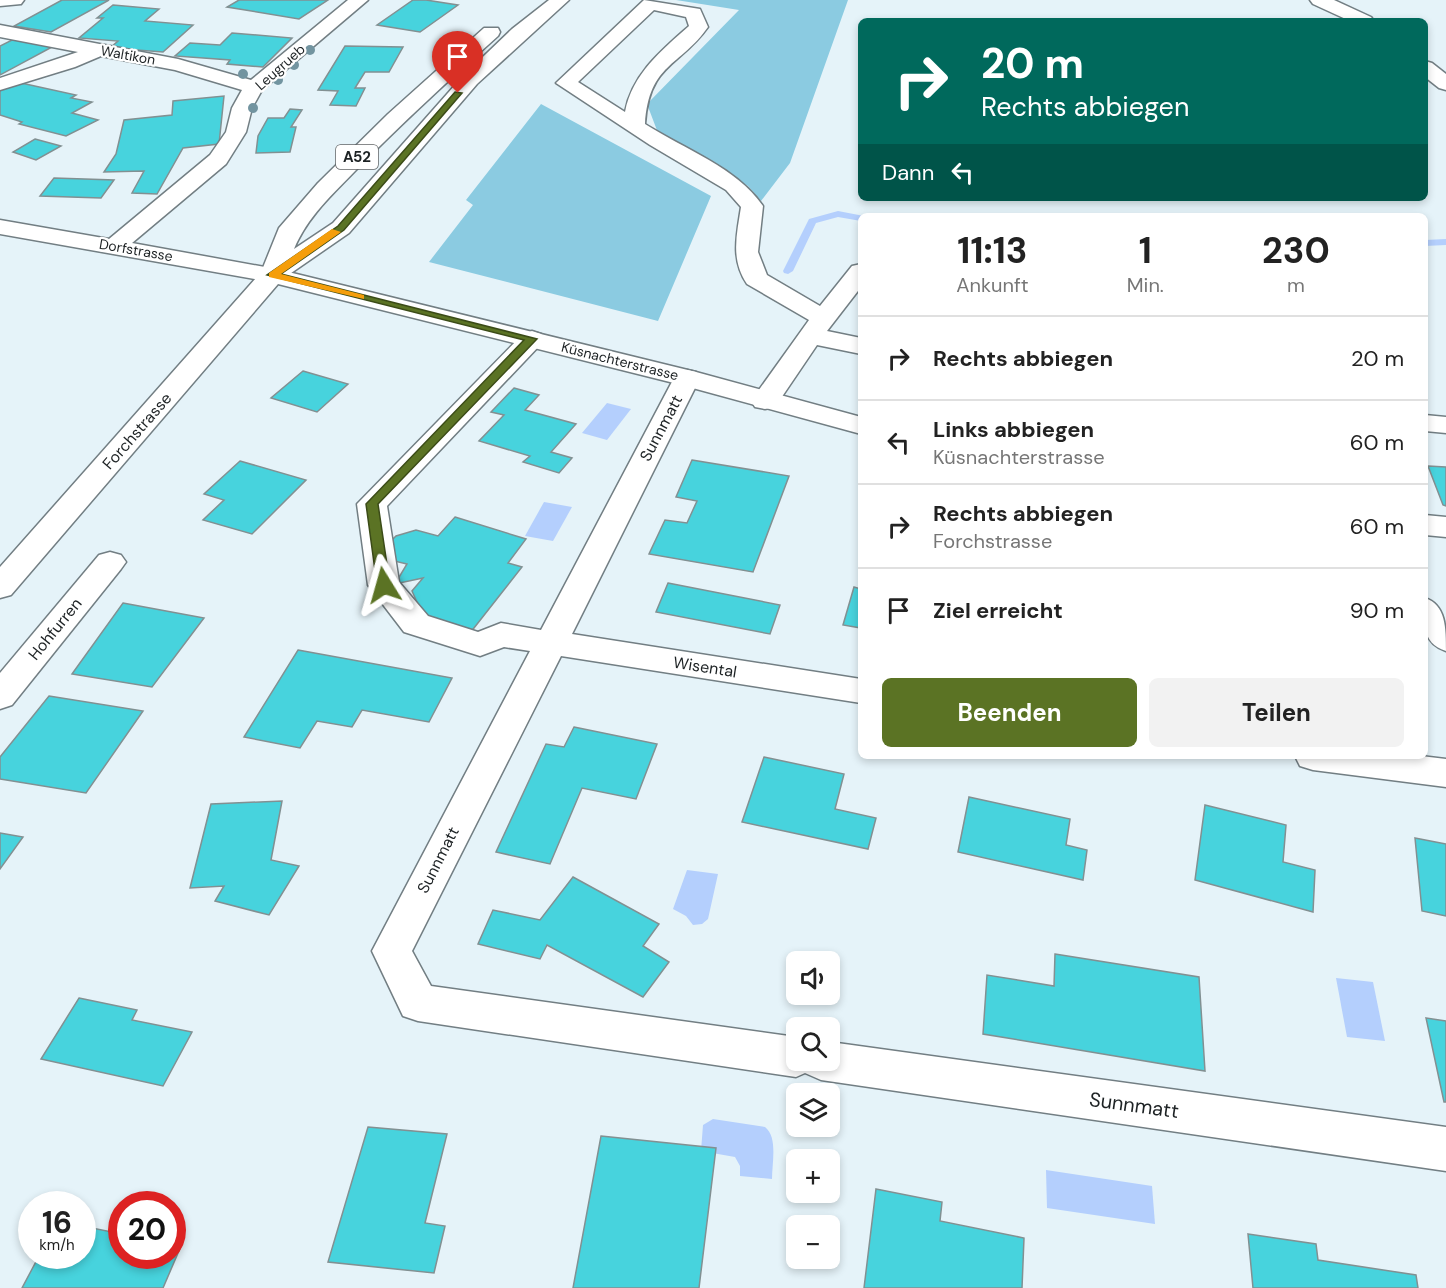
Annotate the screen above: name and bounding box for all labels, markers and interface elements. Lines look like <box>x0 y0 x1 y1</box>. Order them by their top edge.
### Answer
pin <box>432 31 483 93</box>
text: 20 m <box>981 36 1084 91</box>
street label: Leugrueb <box>251 40 309 94</box>
icon: arrive <box>441 40 474 73</box>
street label: Waltikon <box>99 41 157 69</box>
icon: right <box>882 42 960 120</box>
text: Rechts abbiegen <box>981 89 1189 124</box>
road number: A52 <box>336 145 378 169</box>
icon: left <box>946 156 979 189</box>
text: Dann <box>882 158 934 187</box>
text: 11:13 <box>957 227 1027 274</box>
text: 1 <box>1139 227 1152 274</box>
text: 230 <box>1262 227 1330 274</box>
street label: Dorfstrasse <box>98 235 174 265</box>
text: Ankunft <box>956 272 1029 298</box>
text: Min. <box>1127 272 1164 298</box>
text: m <box>1287 272 1305 298</box>
street label: Küsnachterstrasse <box>560 338 681 384</box>
icon: right <box>882 342 915 375</box>
text: Rechts abbiegen <box>933 344 1113 373</box>
text: 20 m <box>1351 344 1404 373</box>
street label: Forchstrasse <box>98 388 176 474</box>
street label: Sunnmatt <box>635 391 687 465</box>
text: Links abbiegen <box>933 415 1094 444</box>
icon: left <box>882 426 915 459</box>
text: 60 m <box>1350 428 1404 457</box>
text: Küsnachterstrasse <box>933 444 1105 470</box>
text: Rechts abbiegen <box>933 499 1113 528</box>
icon: right <box>882 510 915 543</box>
text: 60 m <box>1350 512 1404 541</box>
text: Forchstrasse <box>933 528 1052 554</box>
position arrow <box>352 553 416 617</box>
street label: Hohfurren <box>24 594 86 664</box>
icon: arrive <box>882 594 915 627</box>
text: Ziel erreicht <box>933 596 1063 625</box>
text: 90 m <box>1350 596 1404 625</box>
street label: Wisental <box>672 652 738 682</box>
button: Beenden <box>882 678 1137 747</box>
button: Teilen <box>1149 678 1404 747</box>
street label: Sunnmatt <box>412 823 464 897</box>
map controls <box>786 951 840 1269</box>
button: sound <box>786 951 840 1005</box>
button: search <box>786 1017 840 1071</box>
button: layers <box>786 1083 840 1137</box>
street label: Sunnmatt <box>1088 1086 1181 1124</box>
button: + <box>786 1149 840 1203</box>
speed limit sign: 20 <box>108 1191 186 1269</box>
text: 16 <box>42 1203 72 1242</box>
button: − <box>786 1215 840 1269</box>
text: km/h <box>39 1235 75 1255</box>

